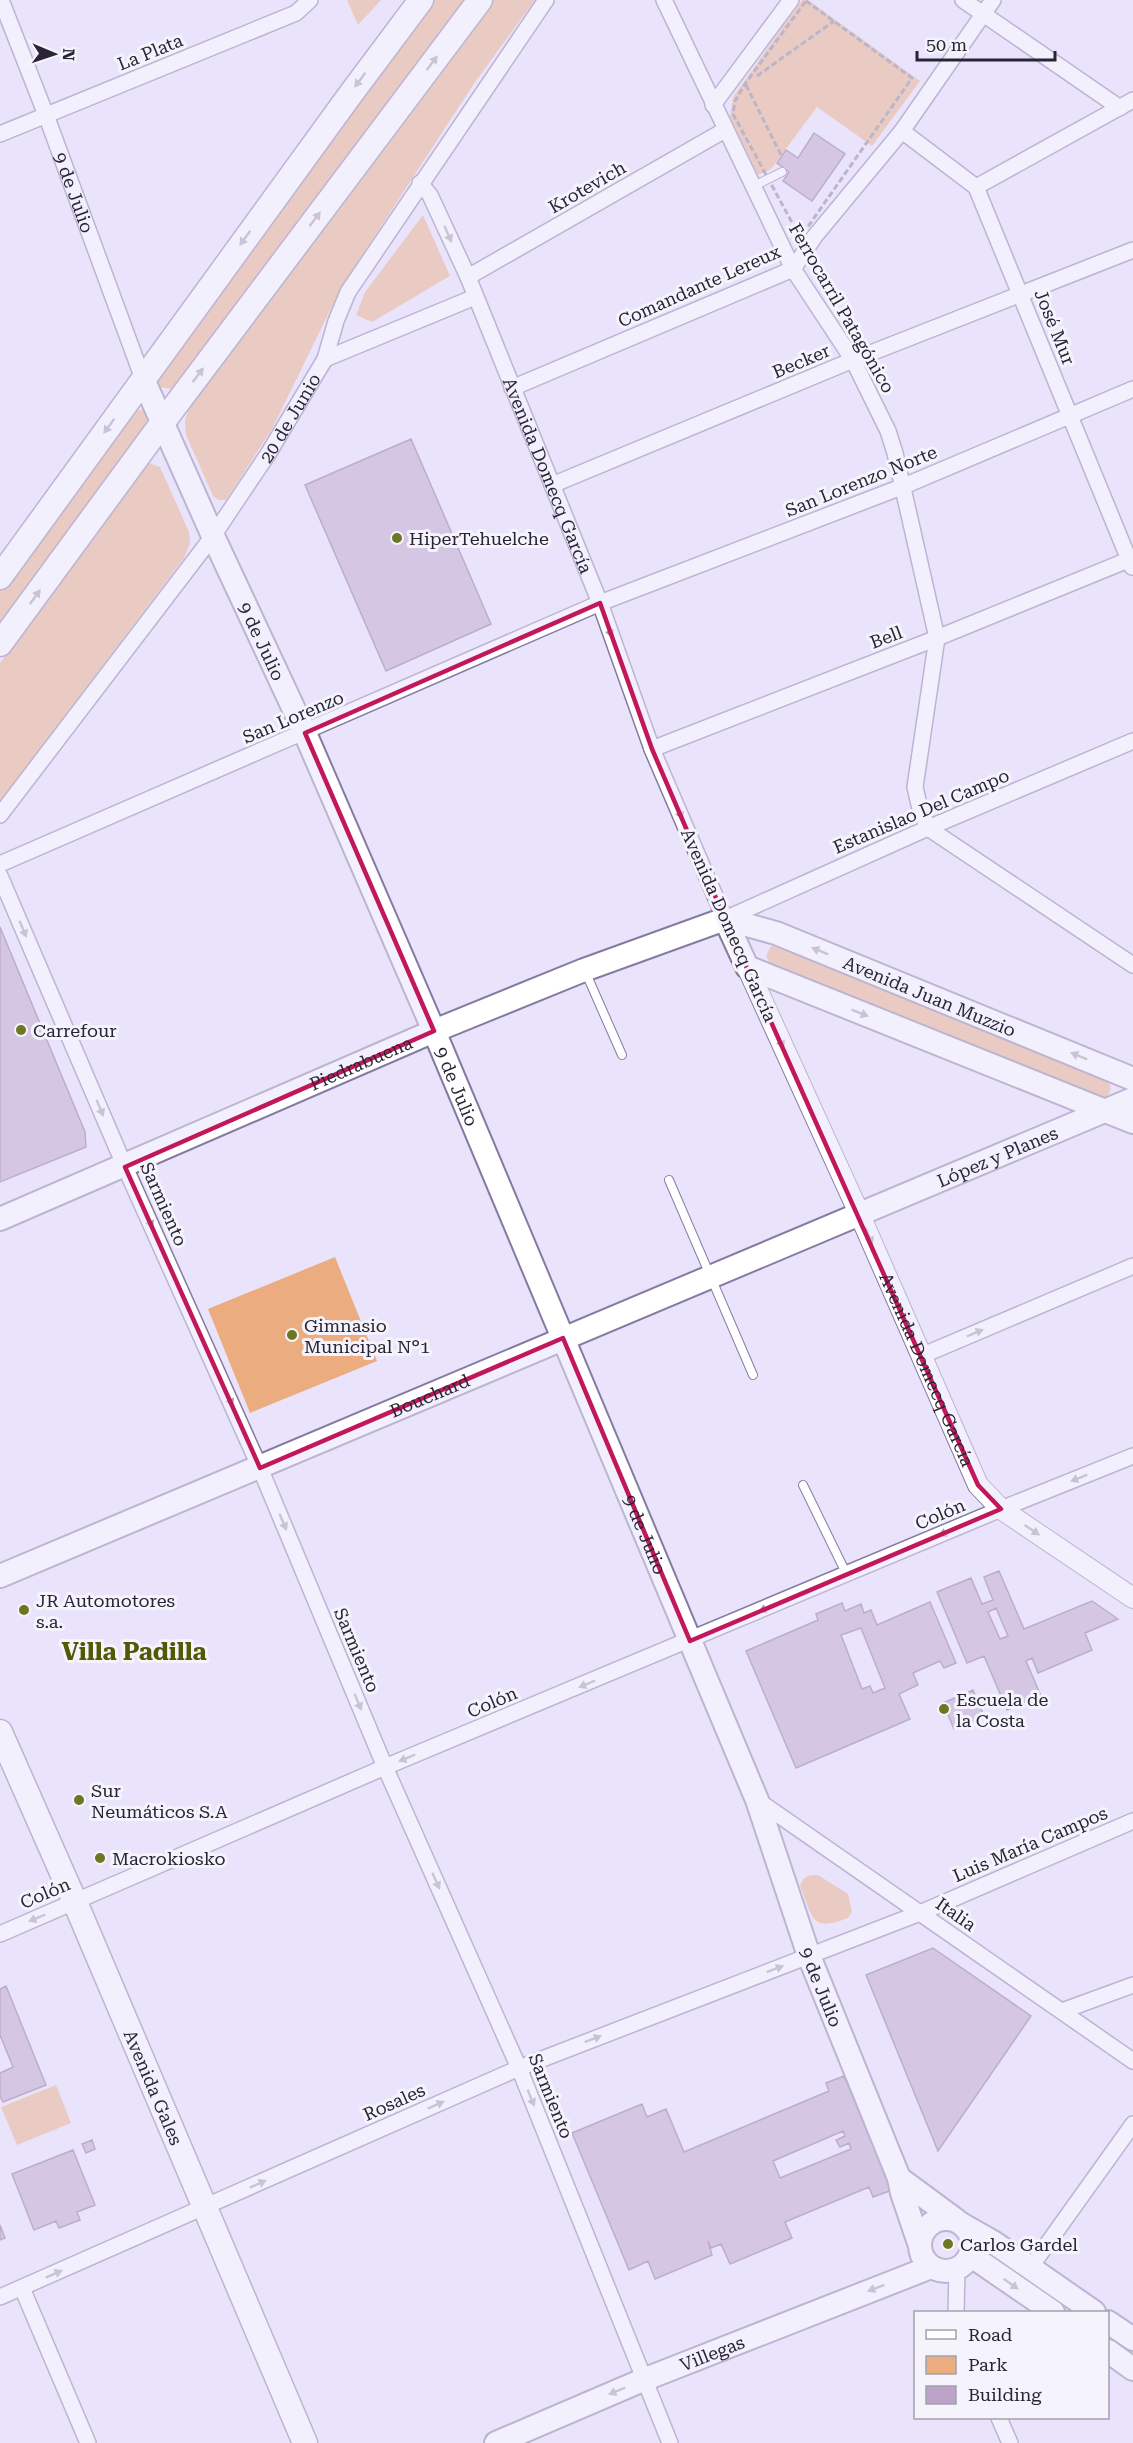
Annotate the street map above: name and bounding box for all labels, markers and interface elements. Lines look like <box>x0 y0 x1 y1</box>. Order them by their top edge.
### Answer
north arrow <box>24 24 84 84</box>
scale bar <box>917 24 1055 62</box>
street label: La Plata <box>114 29 186 75</box>
text: 50 m <box>926 34 967 55</box>
text: N <box>59 48 78 61</box>
one-way arrow <box>426 56 438 72</box>
one-way arrow <box>355 73 367 88</box>
street label: 9 de Julio <box>50 149 99 236</box>
street label: Krotevich <box>545 156 630 217</box>
one-way arrow <box>308 212 320 227</box>
street label: Ferrocarril Patagónico <box>785 219 899 397</box>
one-way arrow <box>443 226 453 244</box>
one-way arrow <box>240 230 252 245</box>
street label: Comandante Lereux <box>614 240 784 331</box>
street label: José Mur <box>1030 286 1080 368</box>
street label: Becker <box>769 340 833 382</box>
one-way arrow <box>192 368 204 384</box>
street label: 20 de Junio <box>255 369 325 466</box>
street label: Avenida Domecq García <box>499 374 597 577</box>
one-way arrow <box>103 418 115 434</box>
street label: San Lorenzo Norte <box>782 441 940 521</box>
place label: HiperTehuelche <box>409 528 549 549</box>
marker: HiperTehuelche <box>390 531 404 545</box>
one-way arrow <box>28 589 40 604</box>
street label: 9 de Julio <box>235 599 289 684</box>
one-way arrow <box>605 620 615 638</box>
street label: Bell <box>867 621 906 653</box>
street label: San Lorenzo <box>239 686 347 748</box>
street label: Estanislao Del Campo <box>830 764 1012 858</box>
one-way arrow <box>674 802 683 819</box>
street label: Avenida Domecq García <box>677 825 781 1025</box>
one-way arrow <box>18 921 28 939</box>
one-way arrow <box>811 946 829 956</box>
street label: Avenida Juan Muzzio <box>840 951 1019 1041</box>
one-way arrow <box>851 1009 869 1018</box>
place label: Carrefour <box>33 1020 117 1041</box>
marker: Carrefour <box>14 1023 28 1037</box>
street label: Piedrabuena <box>306 1031 415 1094</box>
one-way arrow <box>775 1031 785 1049</box>
street label: 9 de Julio <box>431 1043 483 1129</box>
one-way arrow <box>1070 1051 1088 1060</box>
one-way arrow <box>96 1100 105 1117</box>
street label: López y Planes <box>934 1121 1061 1191</box>
street label: Sarmiento <box>136 1159 192 1249</box>
one-way arrow <box>145 1211 155 1229</box>
one-way arrow <box>864 1228 874 1246</box>
street label: Avenida Domecq García <box>876 1269 979 1470</box>
place label: Gimnasio Municipal N°1 <box>304 1315 430 1357</box>
marker: Gimnasio Municipal N°1 <box>285 1328 299 1342</box>
one-way arrow <box>966 1328 984 1338</box>
street label: Bouchard <box>386 1369 473 1421</box>
one-way arrow <box>225 1389 234 1407</box>
one-way arrow <box>1069 1473 1087 1483</box>
street label: 9 de Julio <box>619 1491 671 1577</box>
street label: Colón <box>912 1494 969 1534</box>
one-way arrow <box>279 1513 288 1531</box>
one-way arrow <box>1023 1524 1039 1536</box>
one-way arrow <box>937 1527 955 1537</box>
place label: JR Automotores s.a. <box>36 1590 175 1632</box>
marker: JR Automotores s.a. <box>17 1603 31 1617</box>
one-way arrow <box>758 1603 776 1613</box>
street label: Sarmiento <box>330 1605 384 1695</box>
district label: Villa Padilla <box>61 1638 207 1666</box>
one-way arrow <box>578 1679 596 1689</box>
street label: Colón <box>464 1682 521 1722</box>
place label: Escuela de la Costa <box>956 1689 1049 1731</box>
one-way arrow <box>354 1693 363 1711</box>
marker: Escuela de la Costa <box>937 1702 951 1716</box>
one-way arrow <box>398 1753 416 1763</box>
place label: Sur Neumáticos S.A <box>91 1780 228 1822</box>
marker: Sur Neumáticos S.A <box>72 1793 86 1807</box>
street label: Luis María Campos <box>950 1802 1110 1886</box>
place label: Macrokiosko <box>112 1848 226 1869</box>
marker: Macrokiosko <box>93 1851 107 1865</box>
one-way arrow <box>431 1872 440 1889</box>
street label: Colón <box>17 1873 74 1913</box>
street label: Italia <box>932 1893 980 1935</box>
one-way arrow <box>28 1913 46 1923</box>
street label: 9 de Julio <box>796 1944 847 2030</box>
one-way arrow <box>766 1964 784 1973</box>
street label: Avenida Gales <box>120 2026 188 2148</box>
one-way arrow <box>585 2034 603 2044</box>
street label: Sarmiento <box>524 2050 578 2142</box>
street label: Rosales <box>360 2079 428 2125</box>
one-way arrow <box>526 2089 536 2107</box>
one-way arrow <box>427 2100 445 2109</box>
one-way arrow <box>249 2179 266 2188</box>
place label: Carlos Gardel <box>960 2234 1078 2255</box>
marker: Carlos Gardel <box>941 2237 955 2251</box>
one-way arrow <box>45 2269 62 2278</box>
one-way arrow <box>1003 2278 1019 2290</box>
one-way arrow <box>867 2283 885 2293</box>
legend <box>914 2311 1109 2419</box>
text: Road <box>968 2324 1013 2345</box>
street label: Villegas <box>677 2331 747 2375</box>
text: Park <box>968 2354 1008 2375</box>
text: Building <box>968 2384 1042 2405</box>
one-way arrow <box>608 2387 626 2396</box>

